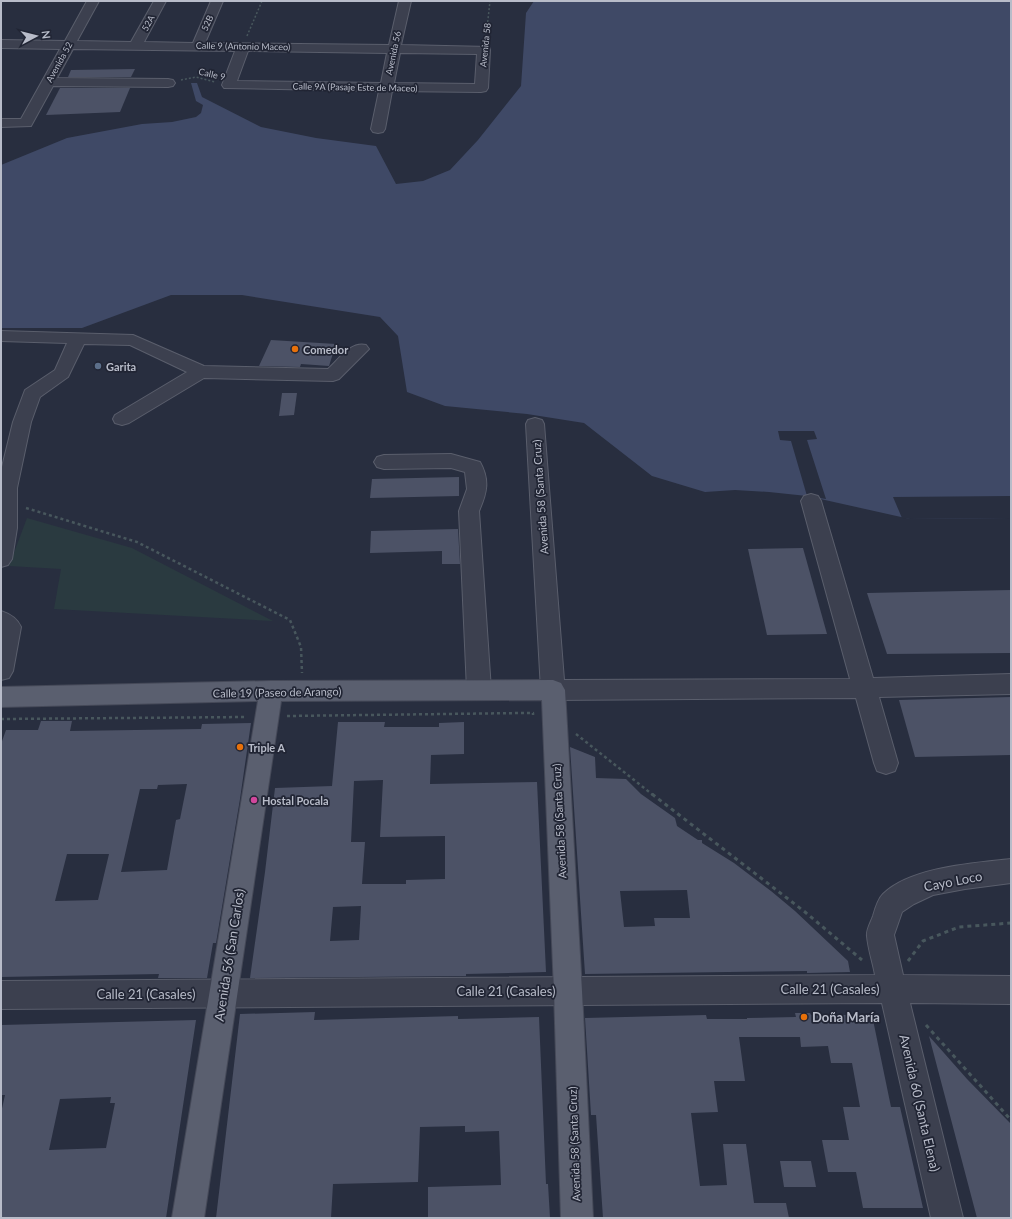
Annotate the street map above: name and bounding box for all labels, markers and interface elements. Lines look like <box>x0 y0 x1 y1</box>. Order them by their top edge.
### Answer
street label: 52A <box>139 12 157 33</box>
street label: 52B <box>199 13 215 33</box>
north arrow <box>16 16 56 56</box>
street label: Avenida 58 <box>477 22 493 68</box>
text: N <box>39 30 53 40</box>
street label: Avenida 56 <box>383 30 403 76</box>
street label: Avenida 52 <box>43 40 75 84</box>
street label: Calle 9 (Antonio Maceo) <box>196 40 290 52</box>
street label: Calle 9 <box>198 66 226 82</box>
street label: Calle 9A (Pasaje Este de Maceo) <box>292 80 418 94</box>
place label: Comedor <box>303 343 349 356</box>
marker: Comedor <box>290 344 300 354</box>
place label: Garita <box>106 360 136 373</box>
marker: Garita <box>93 361 103 371</box>
street label: Avenida 58 (Santa Cruz) <box>529 439 550 555</box>
street label: Calle 19 (Paseo de Arango) <box>213 684 341 700</box>
place label: Triple A <box>248 741 286 754</box>
marker: Triple A <box>235 742 245 752</box>
street label: Avenida 58 (Santa Cruz) <box>549 763 569 879</box>
place label: Hostal Pocala <box>262 794 329 807</box>
marker: Hostal Pocala <box>249 795 259 805</box>
street label: Cayo Loco <box>922 867 984 895</box>
street label: Avenida 56 (San Carlos) <box>211 888 247 1022</box>
street label: Calle 21 (Casales) <box>780 981 880 997</box>
street label: Calle 21 (Casales) <box>456 983 556 999</box>
street label: Calle 21 (Casales) <box>96 986 196 1002</box>
place label: Doña María <box>812 1009 880 1025</box>
marker: Doña María <box>799 1012 809 1022</box>
street label: Avenida 60 (Santa Elena) <box>896 1033 944 1173</box>
street label: Avenida 58 (Santa Cruz) <box>565 1086 583 1202</box>

